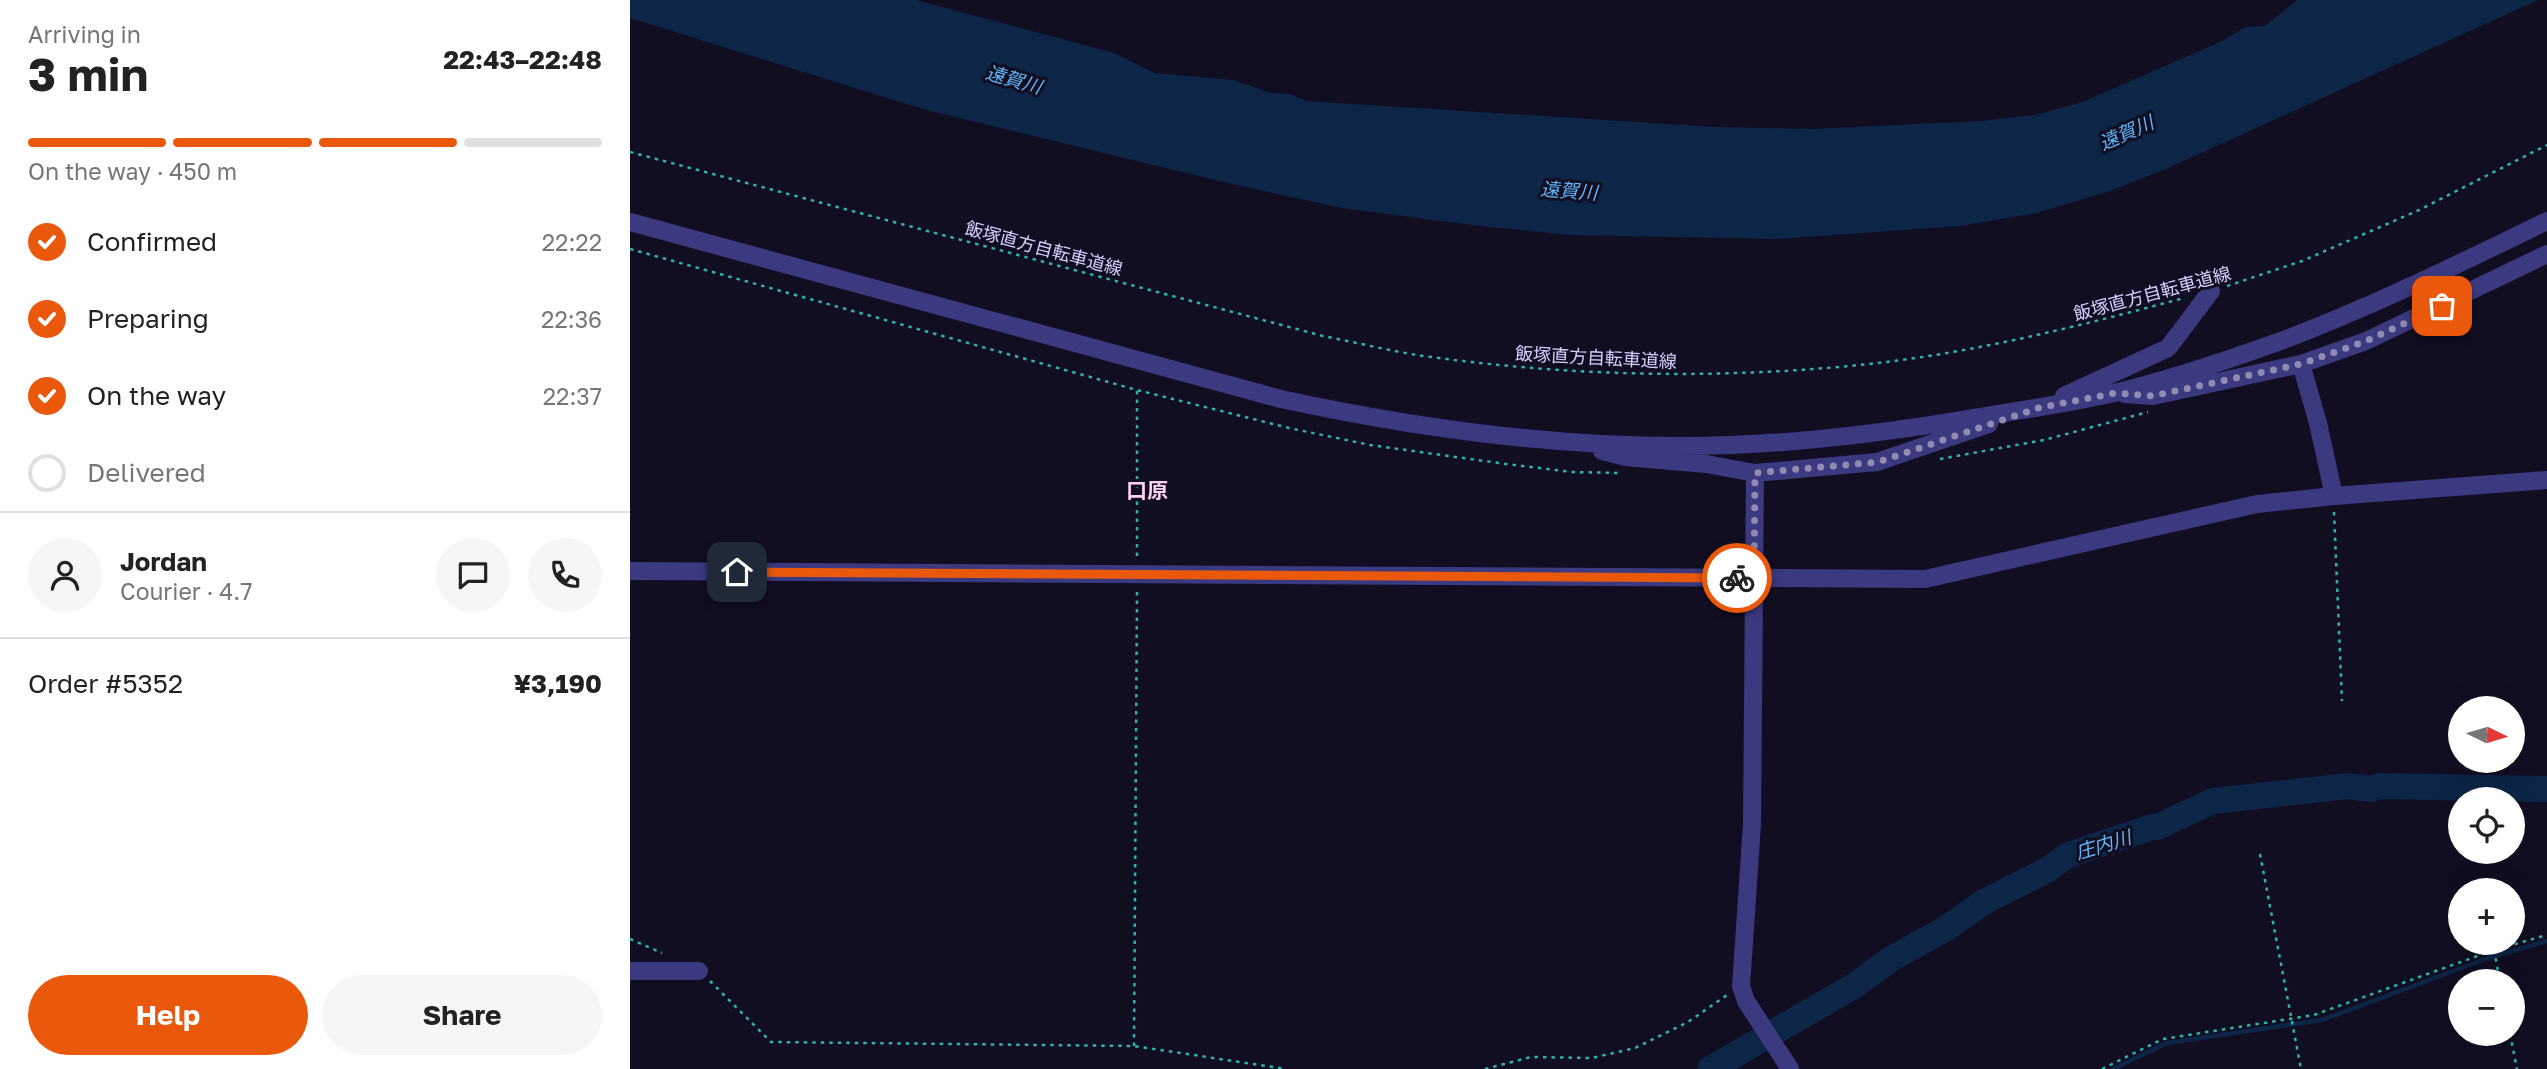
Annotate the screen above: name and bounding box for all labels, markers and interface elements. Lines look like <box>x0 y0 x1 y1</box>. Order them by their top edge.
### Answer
text: Arriving in <box>28 20 141 48</box>
text: 22:43–22:48 <box>443 44 602 75</box>
text: 3 min <box>28 46 148 101</box>
water label: 遠賀川 <box>983 60 1046 98</box>
water label: 遠賀川 <box>2095 109 2159 154</box>
text: On the way · 450 m <box>28 157 237 185</box>
water label: 遠賀川 <box>1540 177 1600 204</box>
street label: 飯塚直方自転車道線 <box>963 216 1125 280</box>
icon: check <box>28 223 66 261</box>
text: Confirmed <box>87 226 217 257</box>
text: 22:22 <box>542 228 602 256</box>
street label: 飯塚直方自転車道線 <box>2071 261 2233 325</box>
pin <box>2412 276 2472 336</box>
icon: bag <box>2423 287 2461 325</box>
icon: check <box>28 300 66 338</box>
text: Preparing <box>87 303 209 334</box>
text: 22:36 <box>541 305 602 333</box>
street label: 飯塚直方自転車道線 <box>1515 342 1677 372</box>
icon: check <box>28 377 66 415</box>
text: On the way <box>87 380 226 411</box>
text: 22:37 <box>543 382 602 410</box>
text: Delivered <box>87 457 206 488</box>
district label: 口原 <box>1126 477 1168 503</box>
button: person <box>28 538 102 612</box>
button: chat <box>436 538 510 612</box>
button: phone <box>528 538 602 612</box>
pin <box>707 542 767 602</box>
courier <box>1702 543 1772 613</box>
text: Jordan <box>120 546 207 577</box>
icon: home <box>718 553 756 591</box>
icon: bike <box>1718 559 1756 597</box>
text: Courier · 4.7 <box>120 577 252 605</box>
text: Order #5352 <box>28 668 183 699</box>
text: ¥3,190 <box>514 668 602 699</box>
north arrow <box>2448 696 2525 774</box>
map controls <box>2448 696 2525 1046</box>
button: locate <box>2448 787 2525 864</box>
water label: 庄内川 <box>2072 824 2136 863</box>
button: + <box>2448 878 2525 955</box>
button: − <box>2448 969 2525 1046</box>
button: Help <box>28 975 308 1055</box>
button: Share <box>322 975 602 1055</box>

